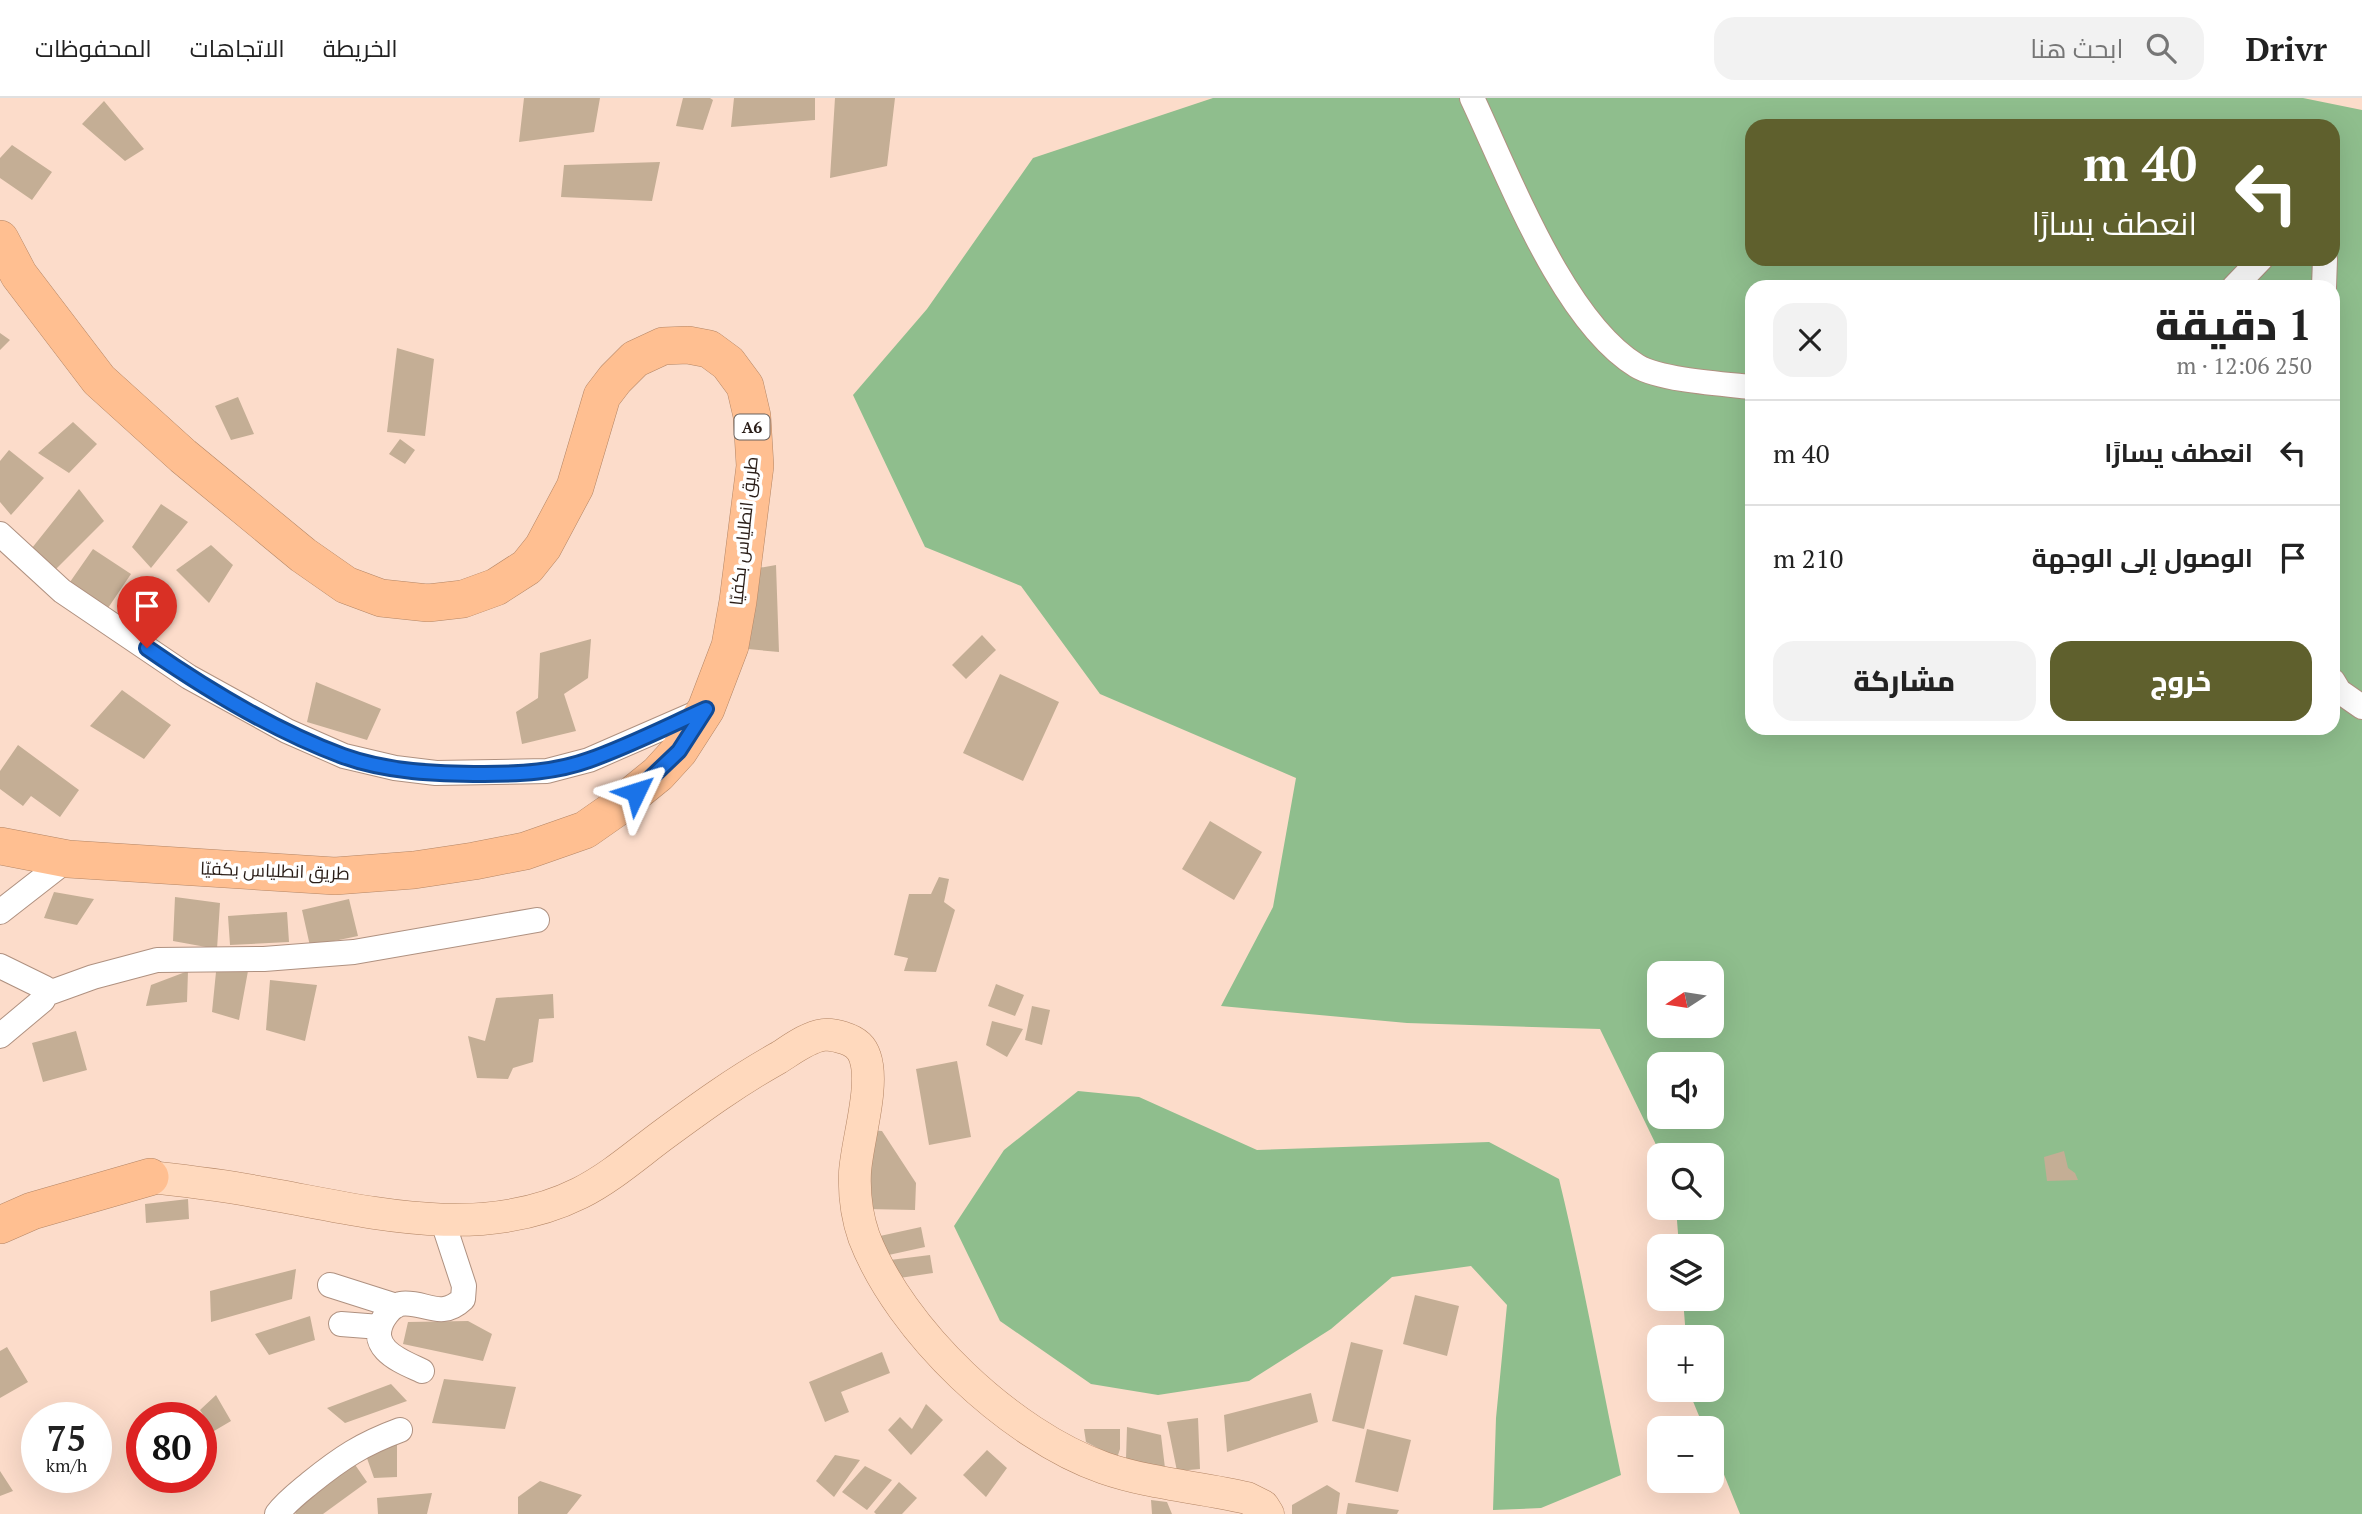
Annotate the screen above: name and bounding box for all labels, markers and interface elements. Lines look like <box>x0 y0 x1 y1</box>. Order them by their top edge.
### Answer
search box <box>1714 17 2204 80</box>
text: Drivr <box>2246 27 2327 70</box>
icon: search <box>2142 29 2180 67</box>
text: ابحث هنا <box>2030 31 2124 65</box>
text: المحفوظات <box>35 32 152 64</box>
text: الاتجاهات <box>190 32 285 64</box>
text: الخريطة <box>323 32 398 64</box>
text: 40 m <box>2083 130 2197 195</box>
icon: left <box>2221 147 2312 238</box>
text: انعطف يسارًا <box>2031 202 2197 244</box>
text: 1 دقيقة <box>2155 296 2312 352</box>
button: close <box>1773 303 1847 377</box>
text: 250 m · 12:06 <box>2177 350 2312 381</box>
road number: A6 <box>734 414 770 440</box>
icon: left <box>2274 434 2312 472</box>
text: انعطف يسارًا <box>2104 435 2253 469</box>
text: 40 m <box>1773 436 1830 470</box>
street label: طريق انطلياس بكفيّا <box>723 455 764 607</box>
icon: arrive <box>2274 539 2312 577</box>
text: الوصول إلى الوجهة <box>2032 540 2253 574</box>
text: 210 m <box>1773 541 1843 575</box>
pin <box>117 576 177 648</box>
icon: arrive <box>128 587 166 625</box>
button: مشاركة <box>1773 641 2036 721</box>
button: خروج <box>2050 641 2312 721</box>
position arrow <box>599 755 673 829</box>
street label: طريق انطلياس بكفيّا <box>200 855 350 886</box>
north arrow <box>1647 961 1724 1038</box>
map controls <box>1647 961 1724 1493</box>
button: sound <box>1647 1052 1724 1129</box>
button: search <box>1647 1143 1724 1220</box>
button: layers <box>1647 1234 1724 1311</box>
button: + <box>1647 1325 1724 1402</box>
speed limit sign: 80 <box>126 1402 217 1493</box>
text: 75 <box>47 1415 86 1461</box>
button: − <box>1647 1416 1724 1493</box>
text: km/h <box>46 1453 87 1477</box>

